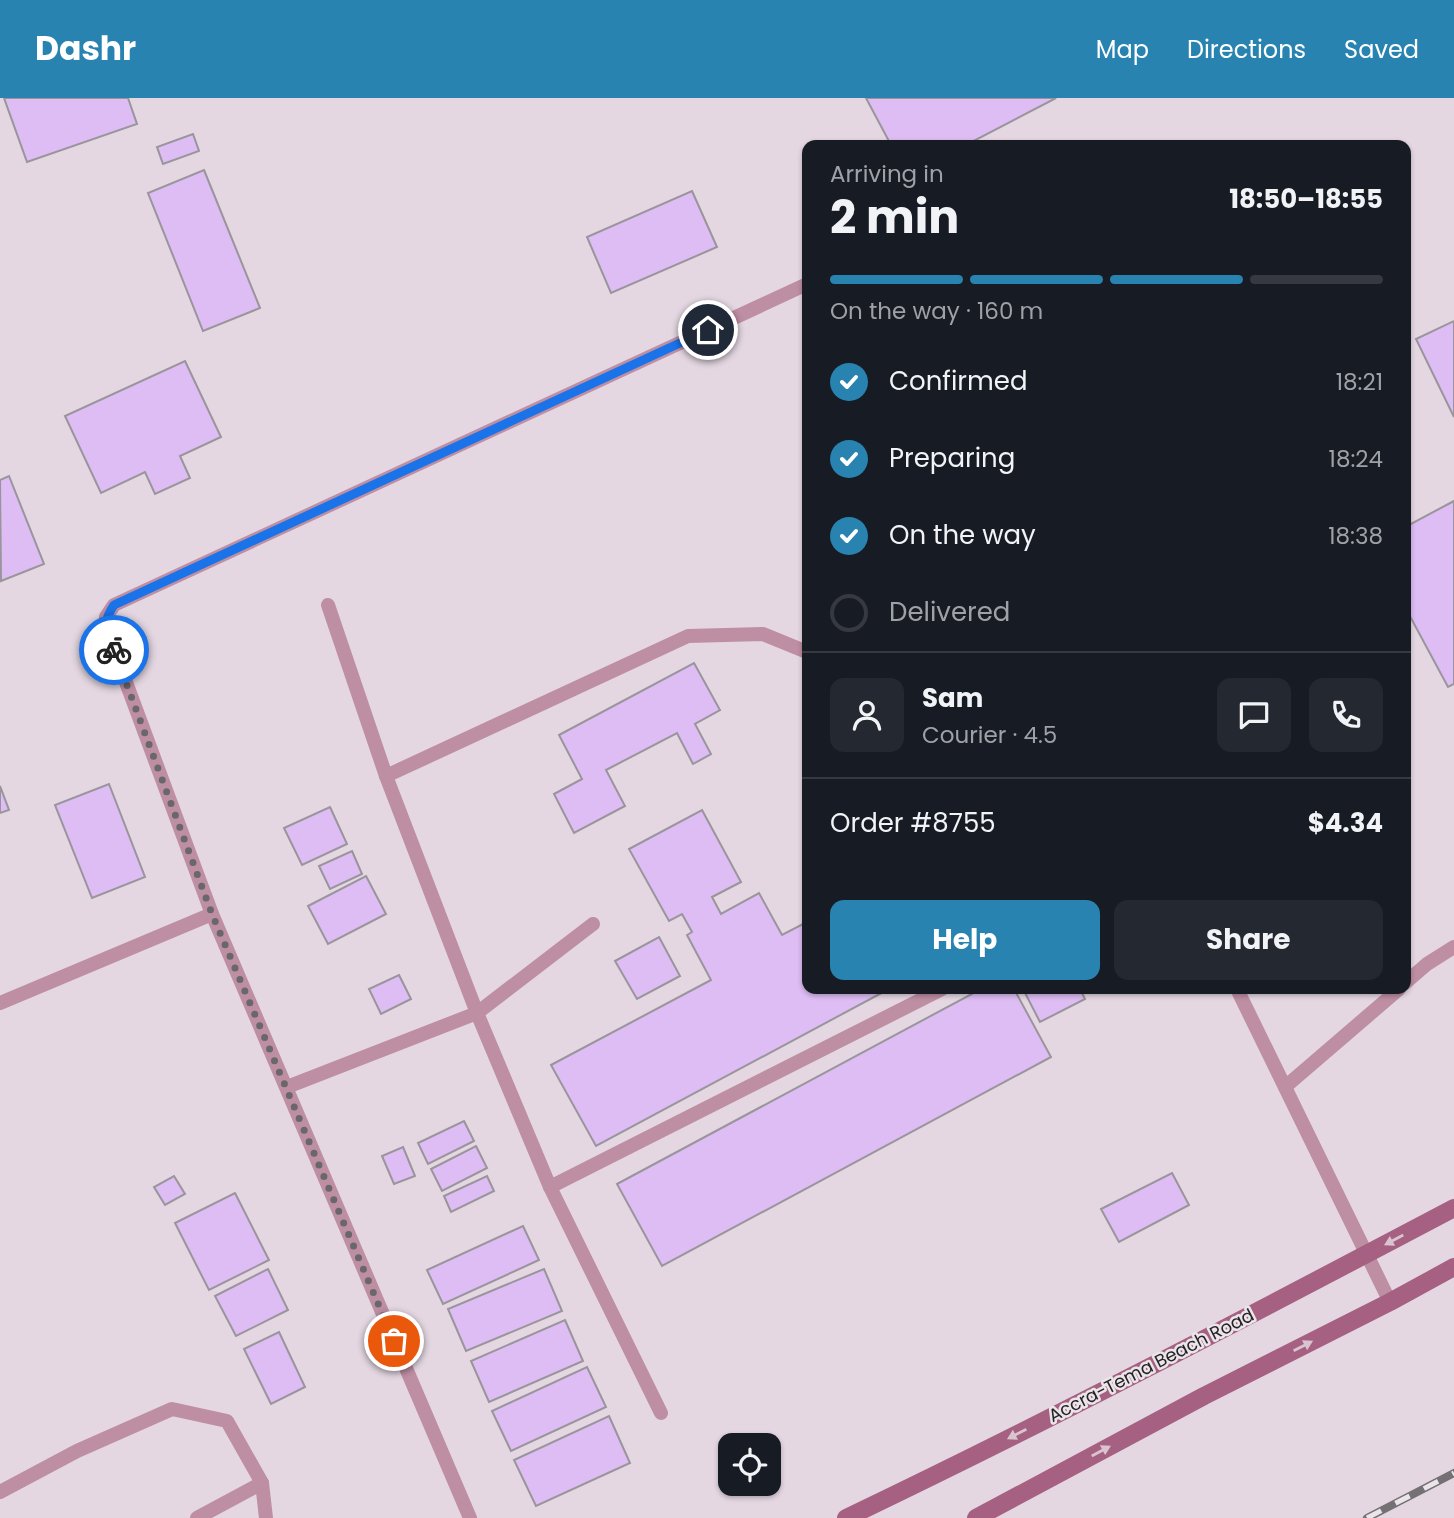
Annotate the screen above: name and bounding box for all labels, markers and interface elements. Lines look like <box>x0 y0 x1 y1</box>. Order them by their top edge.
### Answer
text: Dashr <box>35 25 136 72</box>
text: Map <box>1096 33 1149 66</box>
text: Directions <box>1187 33 1306 66</box>
text: Saved <box>1344 33 1419 66</box>
text: Arriving in <box>830 158 944 190</box>
text: 18:50–18:55 <box>1229 181 1383 217</box>
text: 2 min <box>830 185 959 249</box>
text: On the way · 160 m <box>830 295 1043 327</box>
pin <box>678 300 738 360</box>
icon: home <box>689 311 727 349</box>
icon: check <box>830 363 868 401</box>
text: Confirmed <box>889 363 1027 399</box>
text: 18:21 <box>1336 366 1383 398</box>
icon: check <box>830 440 868 478</box>
text: Preparing <box>889 440 1015 476</box>
text: 18:24 <box>1329 443 1383 475</box>
icon: check <box>830 517 868 555</box>
text: On the way <box>889 517 1036 553</box>
text: 18:38 <box>1328 520 1383 552</box>
text: Delivered <box>889 594 1010 630</box>
courier <box>79 615 149 685</box>
icon: bike <box>95 631 133 669</box>
button: person <box>830 678 904 752</box>
button: chat <box>1217 678 1291 752</box>
button: phone <box>1309 678 1383 752</box>
text: Sam <box>922 680 983 716</box>
text: Courier · 4.5 <box>922 719 1057 751</box>
text: Order #8755 <box>830 805 996 841</box>
text: $4.34 <box>1308 805 1383 841</box>
button: Help <box>830 900 1100 980</box>
button: Share <box>1114 900 1383 980</box>
one-way arrow <box>1383 1233 1403 1245</box>
street label: Accra-Tema Beach Road <box>1044 1302 1258 1428</box>
pin <box>364 1311 424 1371</box>
icon: bag <box>375 1322 413 1360</box>
one-way arrow <box>1293 1340 1313 1351</box>
one-way arrow <box>1007 1428 1027 1439</box>
map controls <box>718 1433 781 1496</box>
button: locate <box>718 1433 781 1496</box>
one-way arrow <box>1092 1445 1111 1457</box>

